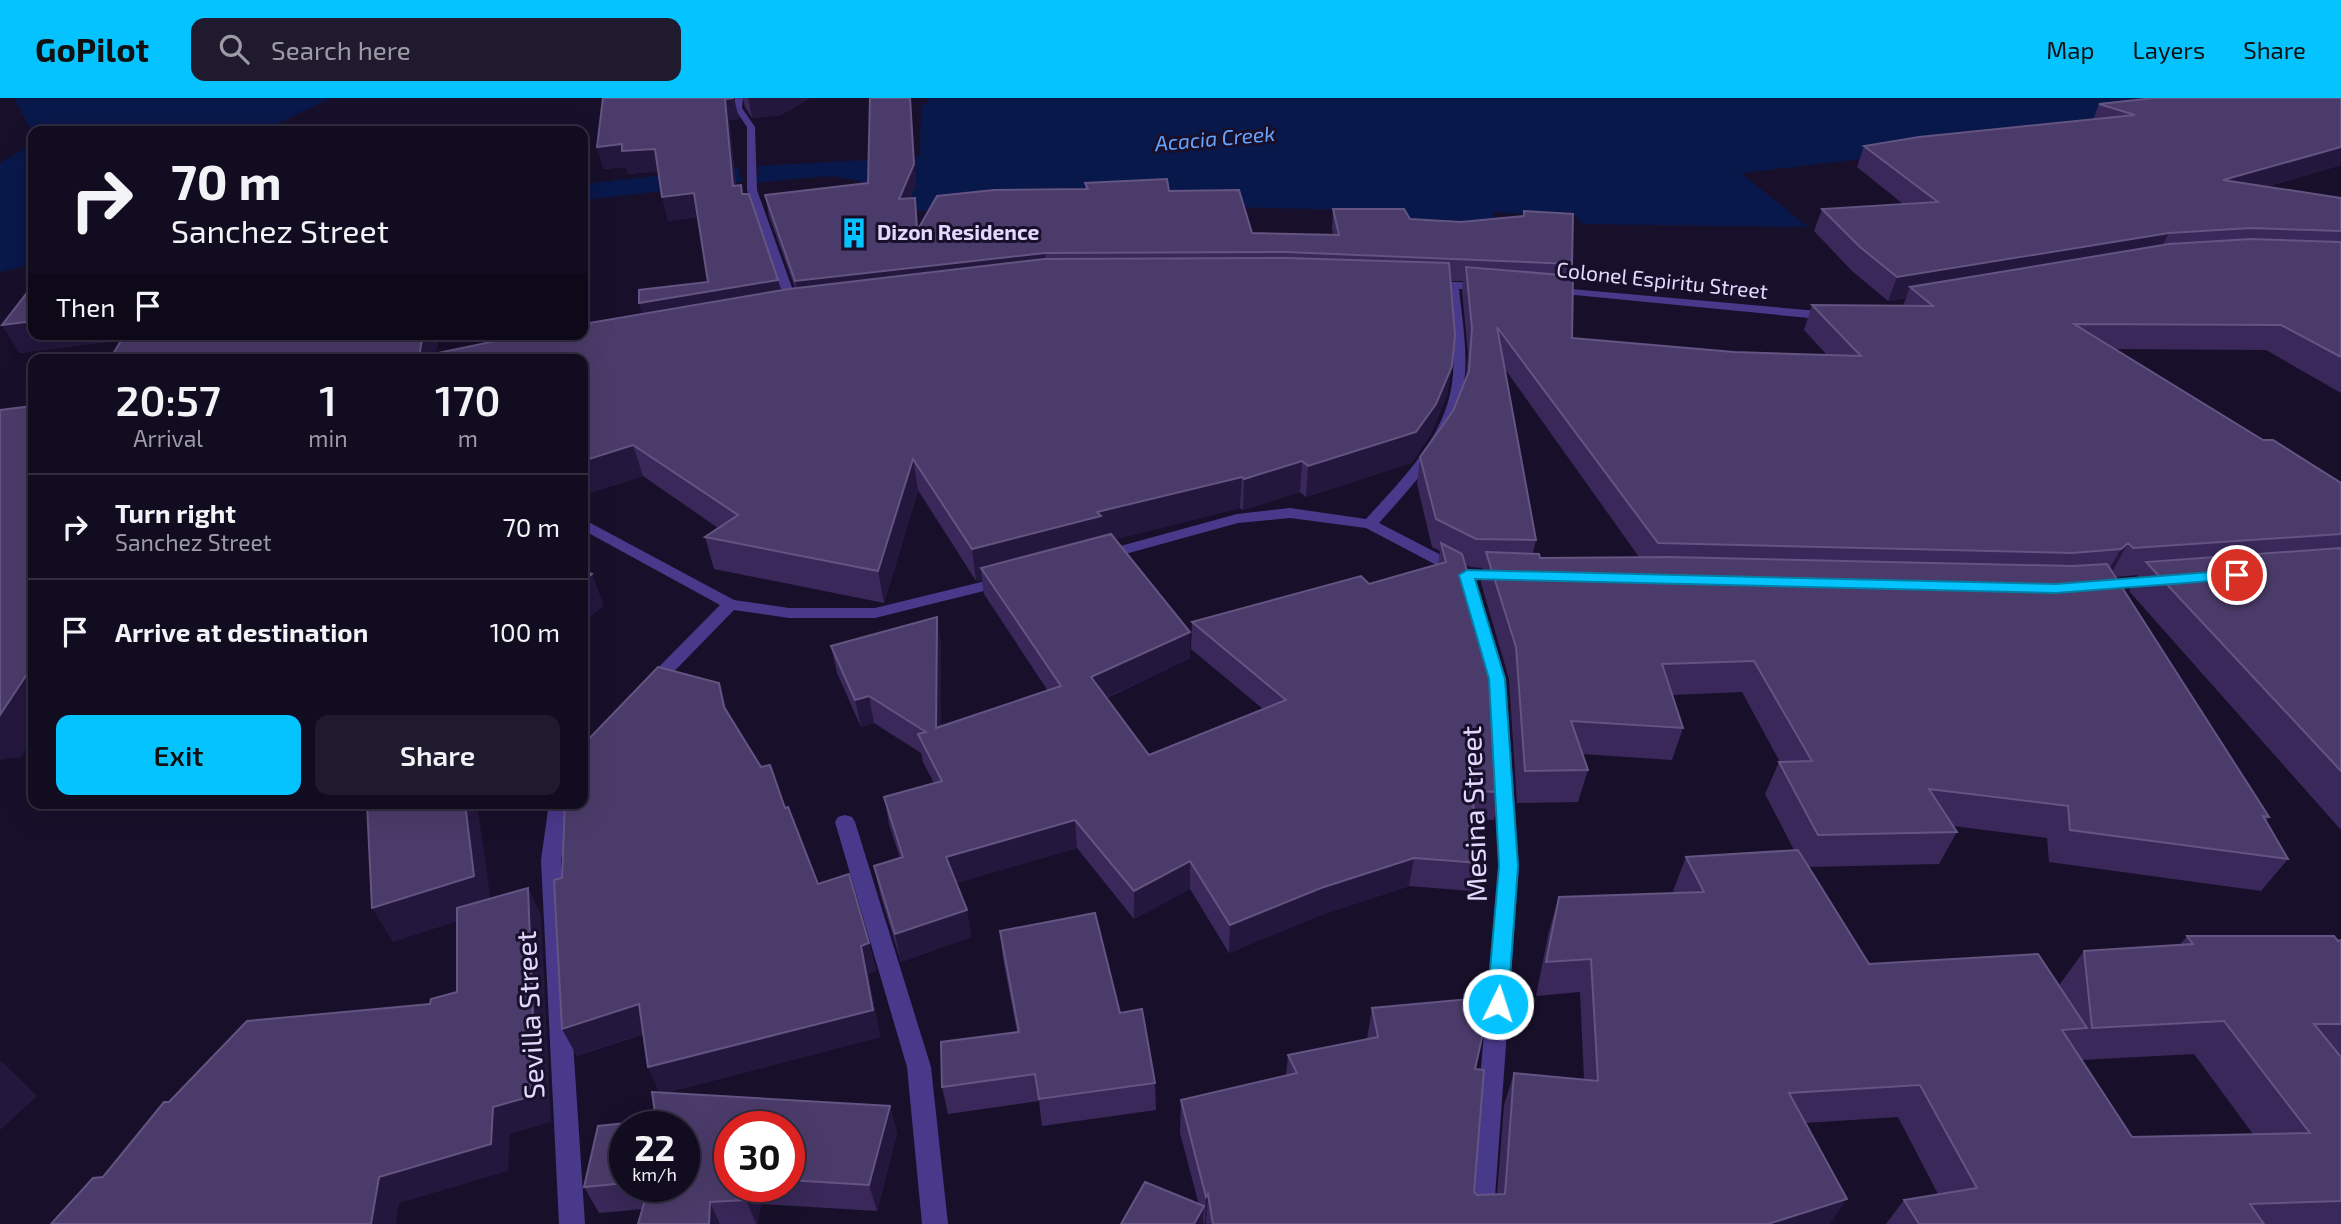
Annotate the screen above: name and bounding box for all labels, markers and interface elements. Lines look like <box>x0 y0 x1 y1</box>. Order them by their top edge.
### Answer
search box <box>191 18 681 81</box>
text: GoPilot <box>35 29 149 69</box>
icon: search <box>215 30 253 68</box>
text: Search here <box>271 34 411 65</box>
text: Map <box>2046 35 2094 64</box>
text: Layers <box>2132 35 2205 64</box>
text: Share <box>2243 35 2306 64</box>
water label: Acacia Creek <box>1153 120 1276 155</box>
text: 70 m <box>171 151 282 210</box>
icon: right <box>56 154 147 245</box>
text: Sanchez Street <box>171 211 389 249</box>
building icon: Dizon Residence <box>837 216 871 250</box>
place label: Dizon Residence <box>877 219 1039 244</box>
street label: Colonel Espiritu Street <box>1555 256 1769 303</box>
icon: arrive <box>129 287 167 325</box>
text: Then <box>56 291 115 322</box>
text: 20:57 <box>116 374 221 424</box>
text: 1 <box>319 374 337 424</box>
text: 170 <box>435 374 500 424</box>
text: Arrival <box>133 424 203 452</box>
text: min <box>308 424 348 452</box>
text: m <box>458 424 478 452</box>
text: Turn right <box>115 497 236 528</box>
icon: right <box>56 508 94 546</box>
text: 70 m <box>502 511 560 542</box>
text: Sanchez Street <box>115 528 272 556</box>
pin <box>2207 545 2267 605</box>
icon: arrive <box>2218 556 2256 594</box>
icon: arrive <box>56 613 94 651</box>
text: Arrive at destination <box>115 616 368 647</box>
text: 100 m <box>490 616 560 647</box>
button: Exit <box>56 715 301 795</box>
button: Share <box>315 715 560 795</box>
street label: Mesina Street <box>1453 725 1493 903</box>
street label: Sevilla Street <box>508 930 550 1100</box>
position arrow <box>1461 967 1535 1041</box>
speed limit sign: 30 <box>714 1111 805 1202</box>
text: 22 <box>634 1126 675 1168</box>
text: km/h <box>632 1163 677 1185</box>

